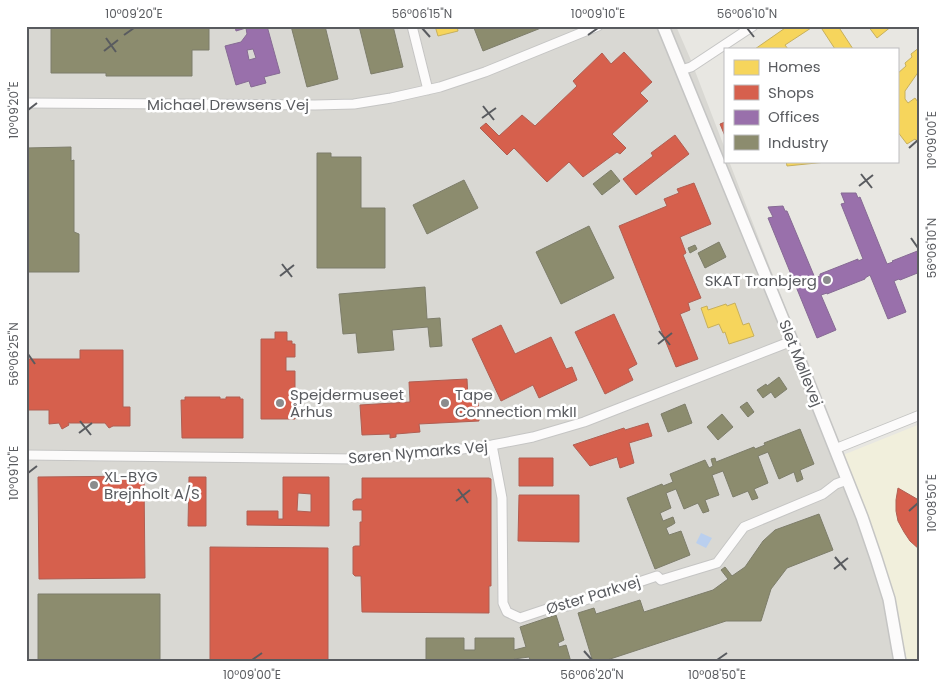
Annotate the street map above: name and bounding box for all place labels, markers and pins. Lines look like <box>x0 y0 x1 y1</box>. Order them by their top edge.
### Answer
place label: SKAT Tranbjerg <box>705 270 817 291</box>
marker: SKAT Tranbjerg <box>821 274 833 286</box>
place label: Spejdermuseet Århus <box>290 384 404 422</box>
place label: Tape Connection mkII <box>455 384 577 422</box>
marker: Spejdermuseet Århus <box>274 397 286 409</box>
marker: Tape Connection mkII <box>439 397 451 409</box>
place label: XL-BYG Brejnholt A/S <box>104 466 200 504</box>
marker: XL-BYG Brejnholt A/S <box>88 479 100 491</box>

